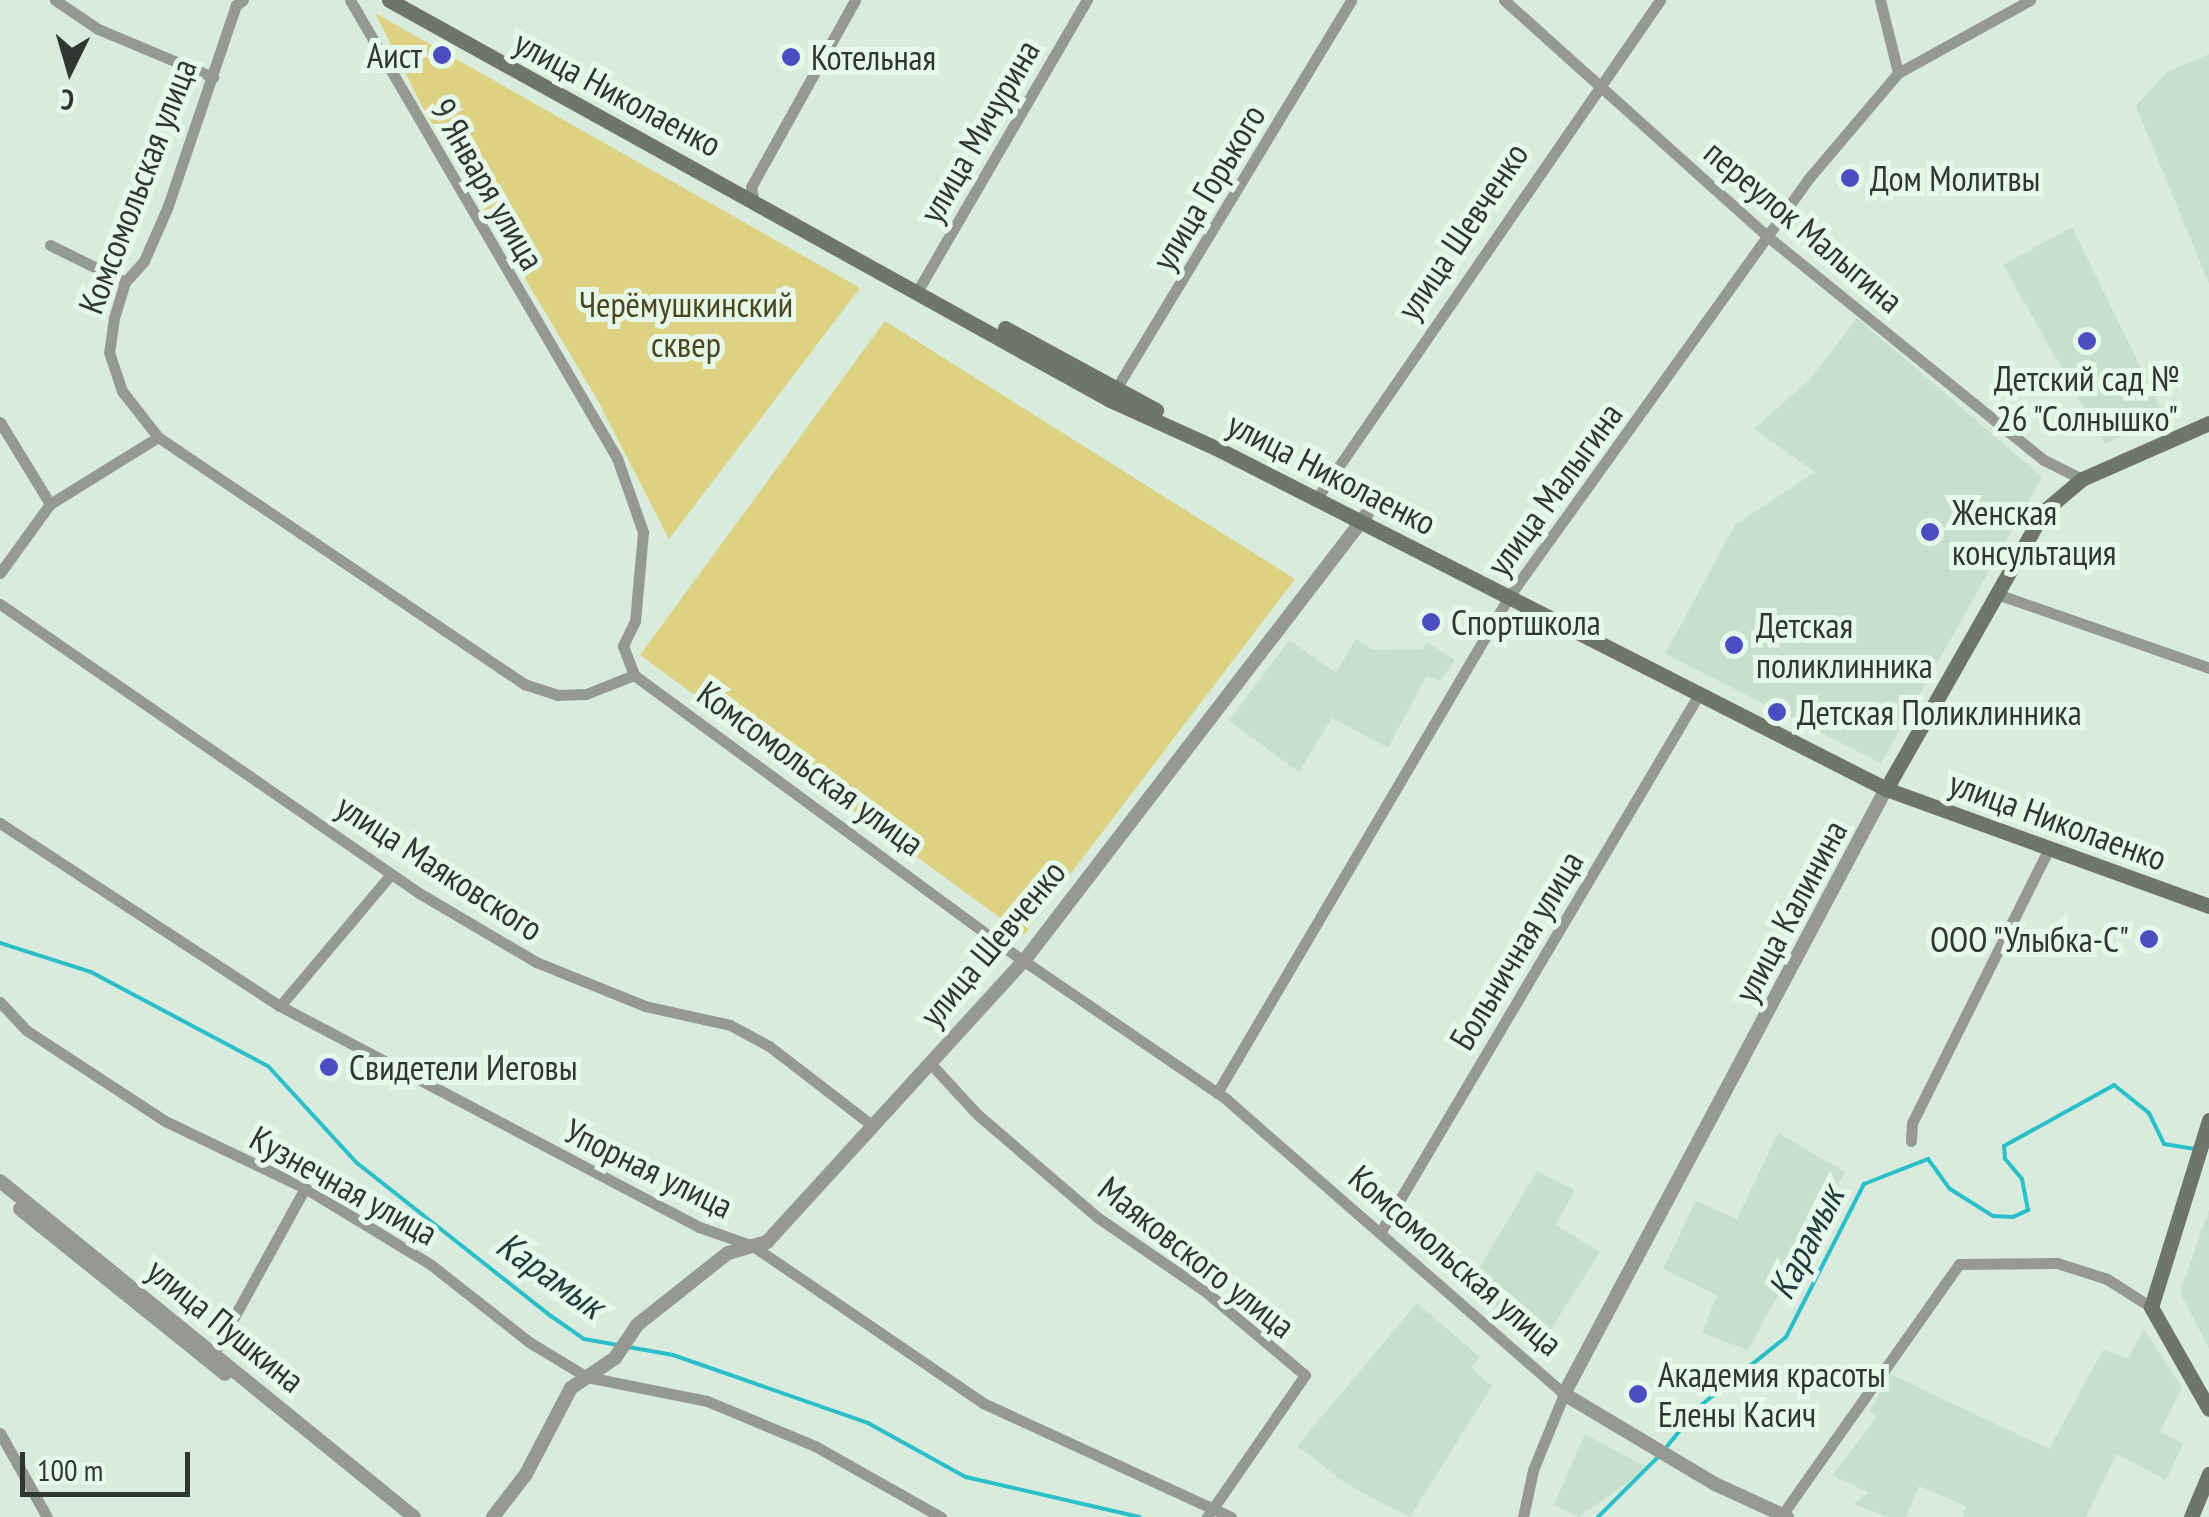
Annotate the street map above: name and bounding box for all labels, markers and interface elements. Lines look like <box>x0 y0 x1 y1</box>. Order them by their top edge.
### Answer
north arrow <box>20 20 120 120</box>
street label: улица Николаенко <box>507 21 729 165</box>
street label: улица Мичурина <box>910 32 1048 230</box>
place label: Аист <box>367 34 422 76</box>
place label: Котельная <box>811 36 936 78</box>
marker: Аист <box>431 44 453 66</box>
marker: Котельная <box>780 46 802 68</box>
street label: Комсомольская улица <box>69 53 205 319</box>
text: С <box>59 81 75 119</box>
street label: 9 Января улица <box>422 91 554 277</box>
street label: улица Горького <box>1142 97 1274 277</box>
street label: переулок Малыгина <box>1696 131 1912 321</box>
street label: улица Шевченко <box>1388 135 1536 327</box>
place label: Дом Молитвы <box>1870 157 2040 199</box>
marker: Дом Молитвы <box>1839 167 1861 189</box>
park label: Черёмушкинский сквер <box>579 283 793 365</box>
marker: Детский сад № 26 "Солнышко" <box>2076 330 2098 352</box>
place label: Детский сад № 26 "Солнышко" <box>1994 357 2180 439</box>
street label: улица Малыгина <box>1477 394 1631 584</box>
street label: улица Николаенко <box>1221 403 1443 543</box>
place label: Женская консультация <box>1952 491 2116 573</box>
marker: Женская консультация <box>1917 519 1943 545</box>
place label: Спортшкола <box>1451 601 1601 643</box>
place label: Детская поликлинника <box>1756 604 1933 686</box>
marker: Спортшкола <box>1420 611 1442 633</box>
marker: Детская поликлинника <box>1721 632 1747 658</box>
street label: Комсомольская улица <box>690 672 932 864</box>
place label: Детская Поликлинника <box>1797 691 2082 733</box>
marker: Детская Поликлинника <box>1766 701 1788 723</box>
street label: улица Николаенко <box>1944 761 2172 879</box>
street label: улица Маяковского <box>329 785 551 949</box>
street label: улица Калинина <box>1725 813 1855 1009</box>
street label: Больничная улица <box>1440 843 1592 1057</box>
street label: улица Шевченко <box>910 851 1074 1035</box>
place label: ООО "Улыбка-С" <box>1928 918 2129 960</box>
marker: ООО "Улыбка-С" <box>2138 928 2160 950</box>
place label: Свидетели Иеговы <box>349 1046 578 1088</box>
marker: Свидетели Иеговы <box>318 1056 340 1078</box>
street label: Упорная улица <box>558 1109 740 1227</box>
street label: Кузнечная улица <box>243 1116 445 1254</box>
street label: Комсомольская улица <box>1341 1156 1571 1364</box>
street label: Маяковского улица <box>1091 1167 1303 1347</box>
water label: Карамык <box>1757 1178 1853 1306</box>
water label: Карамык <box>489 1221 613 1327</box>
street label: улица Пушкина <box>139 1249 313 1401</box>
place label: Академия красоты Елены Касич <box>1658 1353 1886 1435</box>
marker: Академия красоты Елены Касич <box>1627 1383 1649 1405</box>
scale bar <box>25 1432 195 1494</box>
text: 100 m <box>37 1450 103 1489</box>

